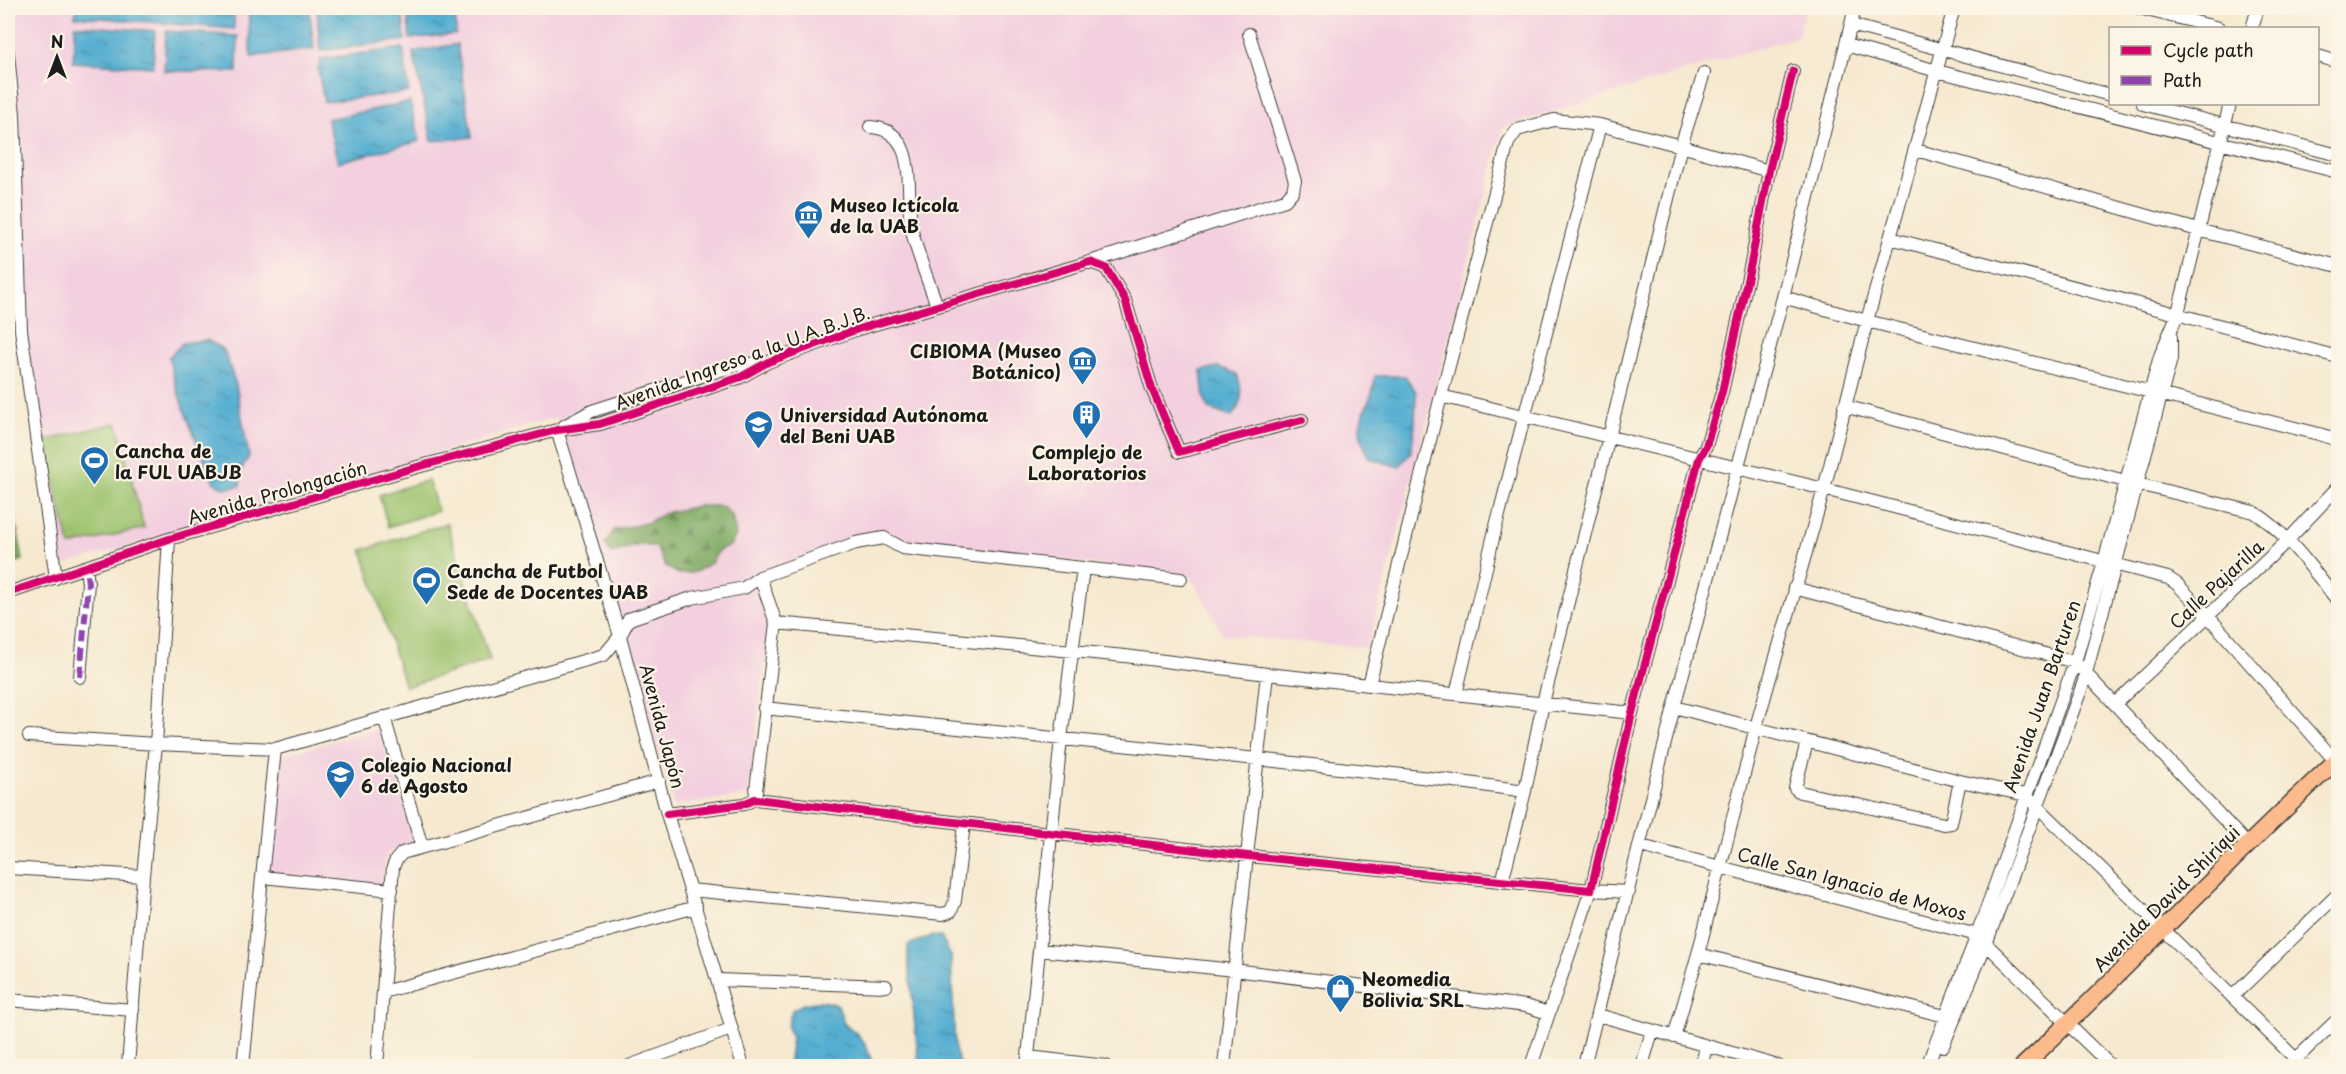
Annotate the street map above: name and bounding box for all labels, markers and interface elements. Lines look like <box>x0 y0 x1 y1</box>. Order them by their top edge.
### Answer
north arrow <box>27 27 87 87</box>
legend <box>2109 27 2319 105</box>
text: N <box>51 29 63 53</box>
text: Cycle path <box>2163 36 2254 63</box>
text: Path <box>2163 66 2202 93</box>
place label: Museo Ictícola de la UAB <box>830 191 959 239</box>
museum icon: Museo Ictícola de la UAB <box>793 198 825 240</box>
street label: Avenida Ingreso a la U.A.B.J.B. <box>611 298 873 416</box>
place label: CIBIOMA (Museo Botánico) <box>910 337 1061 385</box>
museum icon: CIBIOMA (Museo Botánico) <box>1066 344 1098 386</box>
building icon: Complejo de Laboratorios <box>1071 398 1103 440</box>
place label: Universidad Autónoma del Beni UAB <box>780 401 988 449</box>
school or university icon: Universidad Autónoma del Beni UAB <box>743 408 775 450</box>
place label: Cancha de la FUL UABJB <box>115 437 242 485</box>
place label: Complejo de Laboratorios <box>1028 438 1147 486</box>
sports icon: Cancha de la FUL UABJB <box>78 444 110 486</box>
street label: Avenida Prolongación <box>184 453 370 531</box>
street label: Calle Pajarilla <box>2163 533 2270 635</box>
place label: Cancha de Futbol Sede de Docentes UAB <box>447 557 648 605</box>
sports icon: Cancha de Futbol Sede de Docentes UAB <box>410 564 442 606</box>
street label: Avenida Juan Barturen <box>1995 596 2087 796</box>
street label: Avenida Japón <box>633 661 693 791</box>
place label: Colegio Nacional 6 de Agosto <box>361 751 512 799</box>
school or university icon: Colegio Nacional 6 de Agosto <box>324 758 356 800</box>
street label: Avenida David Shiriqui <box>2086 818 2246 978</box>
street label: Calle San Ignacio de Moxos <box>1734 839 1970 927</box>
place label: Neomedia Bolivia SRL <box>1362 965 1464 1013</box>
shop icon: Neomedia Bolivia SRL <box>1325 972 1357 1014</box>

